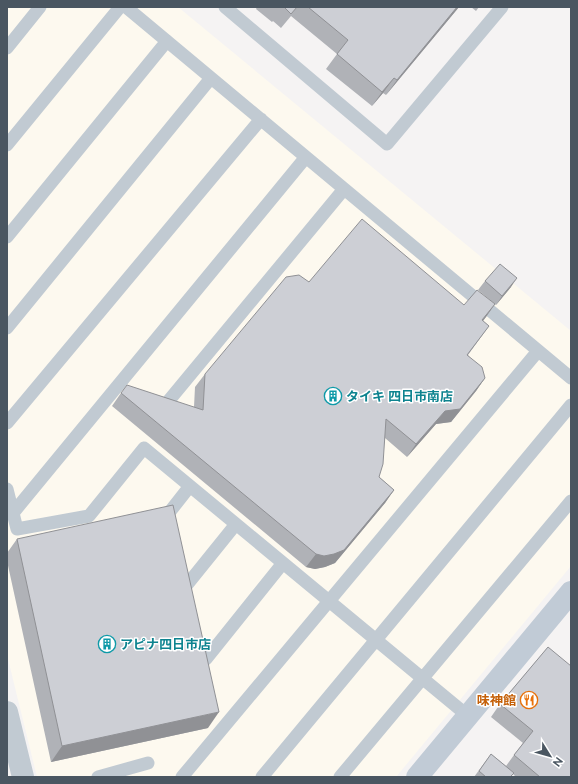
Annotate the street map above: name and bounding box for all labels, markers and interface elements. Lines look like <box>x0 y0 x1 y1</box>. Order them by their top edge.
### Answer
building icon: タイキ 四日市南店 <box>323 386 343 406</box>
place label: タイキ 四日市南店 <box>346 389 453 404</box>
building icon: アピナ四日市店 <box>97 634 117 654</box>
place label: アピナ四日市店 <box>120 637 211 652</box>
restaurant icon: 味神館 <box>519 690 539 710</box>
place label: 味神館 <box>477 693 516 708</box>
north arrow <box>530 736 570 776</box>
text: N <box>550 754 565 769</box>

